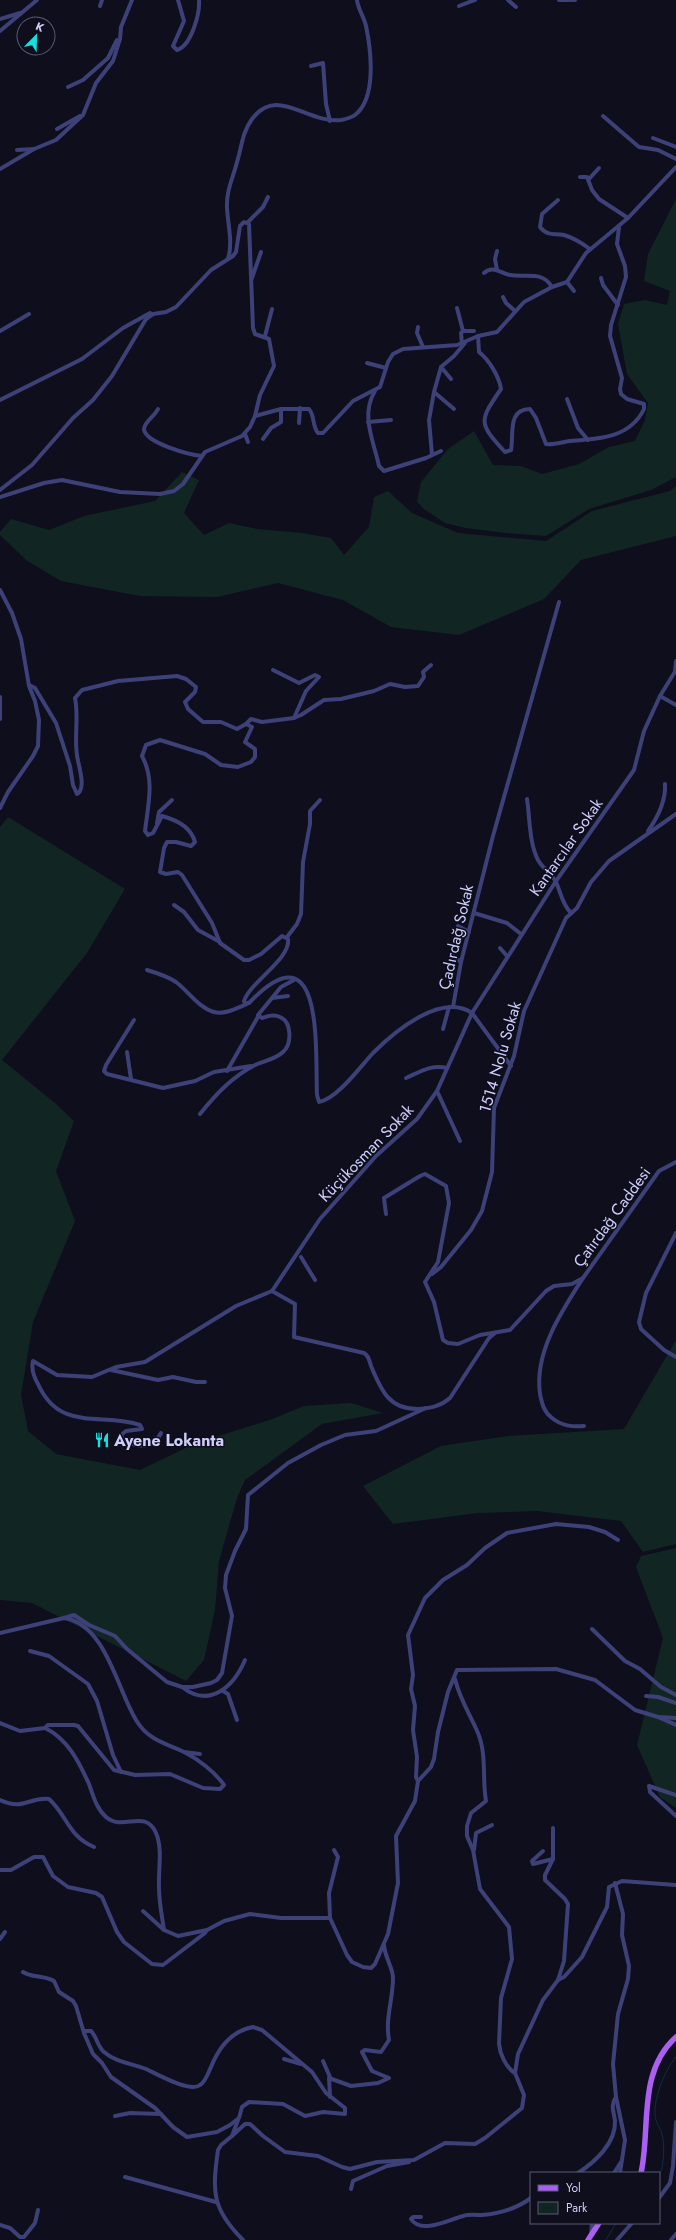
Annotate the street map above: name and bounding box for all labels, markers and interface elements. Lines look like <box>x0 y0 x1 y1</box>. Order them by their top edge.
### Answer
north arrow <box>16 16 56 56</box>
text: K <box>33 18 47 36</box>
street label: Kantarcılar Sokak <box>524 793 609 901</box>
street label: Çadırdağ Sokak <box>433 881 480 992</box>
street label: 1514 Nolu Sokak <box>473 998 527 1115</box>
street label: Küçükosman Sokak <box>313 1098 419 1207</box>
street label: Çatırdağ Caddesi <box>568 1162 656 1272</box>
place label: Ayene Lokanta <box>113 1429 224 1452</box>
restaurant icon: Ayene Lokanta <box>93 1431 111 1449</box>
legend <box>530 2172 660 2224</box>
text: Yol <box>566 2179 581 2197</box>
text: Park <box>566 2199 588 2217</box>

